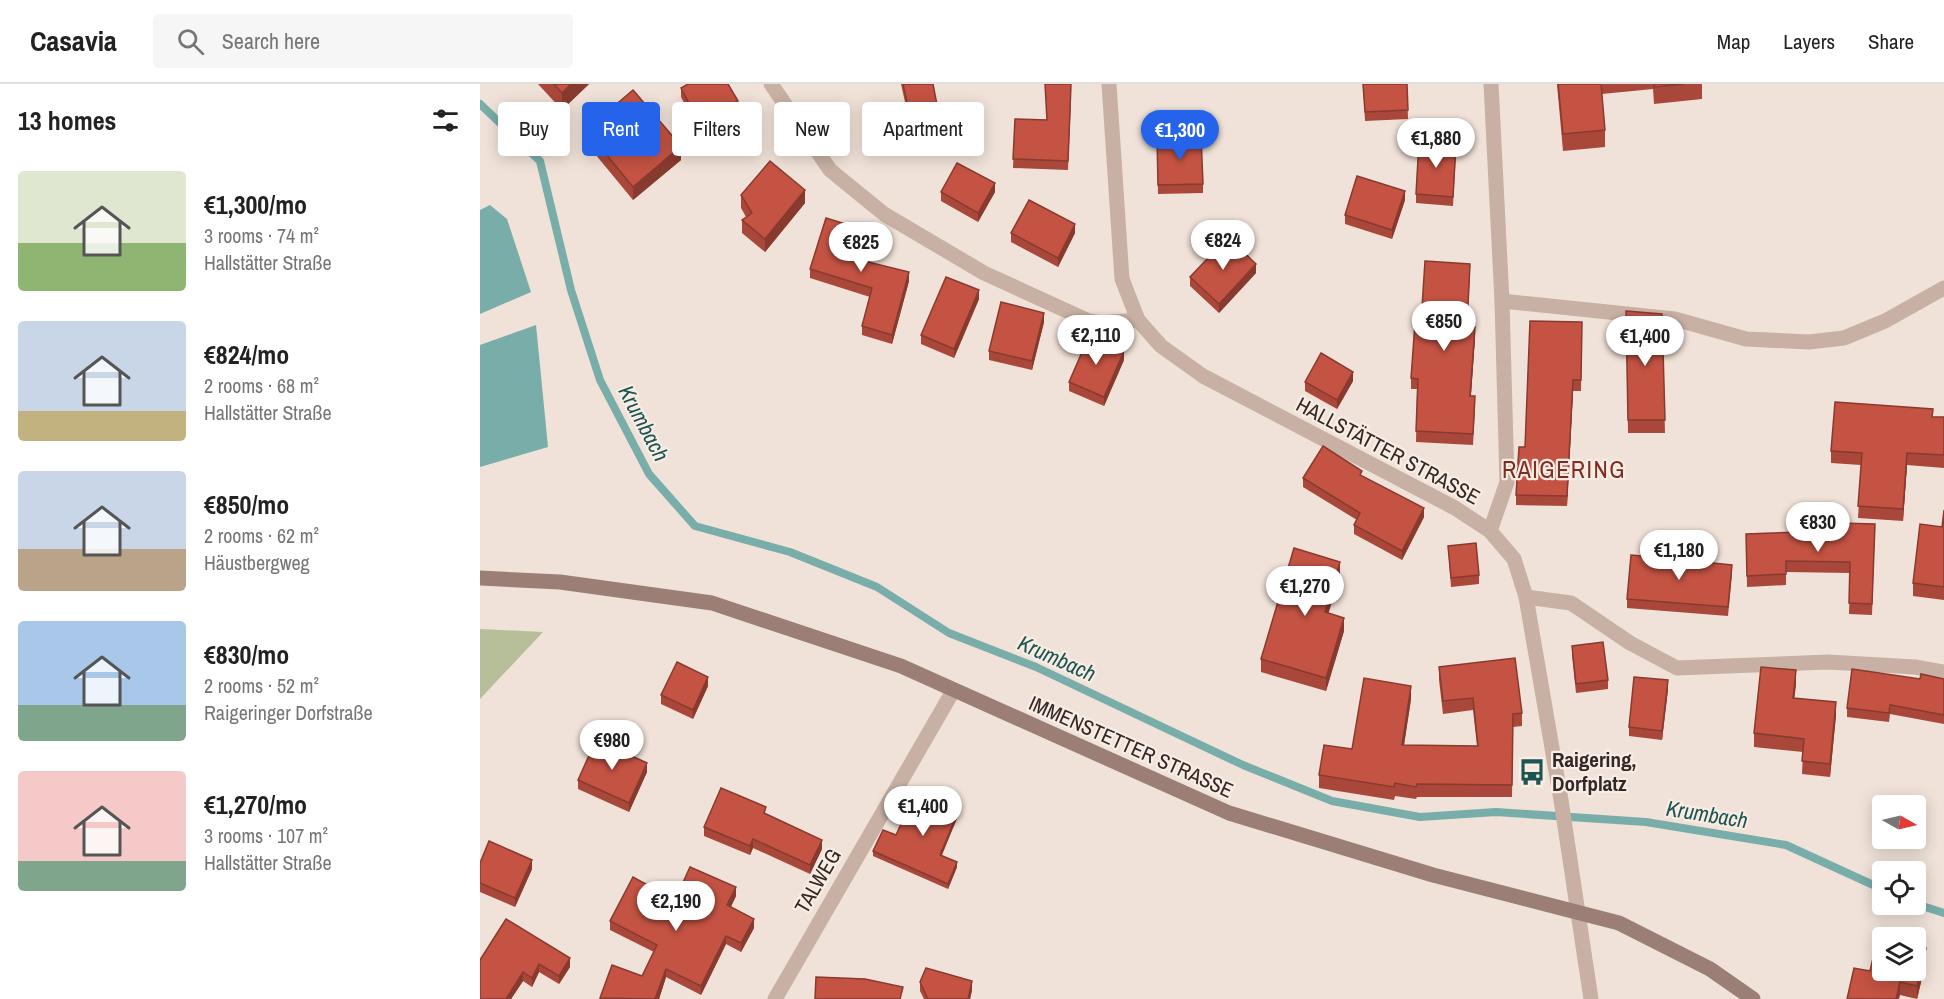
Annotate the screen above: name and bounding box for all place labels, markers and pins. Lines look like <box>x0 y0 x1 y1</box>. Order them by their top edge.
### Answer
pin: €1,300 <box>1131 110 1229 161</box>
pin: €1,880 <box>1387 118 1485 169</box>
pin: €824 <box>1187 220 1259 271</box>
pin: €825 <box>825 222 897 273</box>
pin: €850 <box>1408 301 1480 352</box>
pin: €2,110 <box>1047 315 1145 366</box>
pin: €1,400 <box>1596 316 1694 367</box>
pin: €830 <box>1782 502 1854 553</box>
pin: €1,180 <box>1630 530 1728 581</box>
pin: €1,270 <box>1256 566 1354 617</box>
pin: €980 <box>576 720 648 771</box>
place label: Raigering, Dorfplatz <box>1552 745 1636 798</box>
bus stop icon: Raigering, Dorfplatz <box>1517 757 1547 787</box>
pin: €1,400 <box>874 786 972 837</box>
pin: €2,190 <box>627 881 725 932</box>

